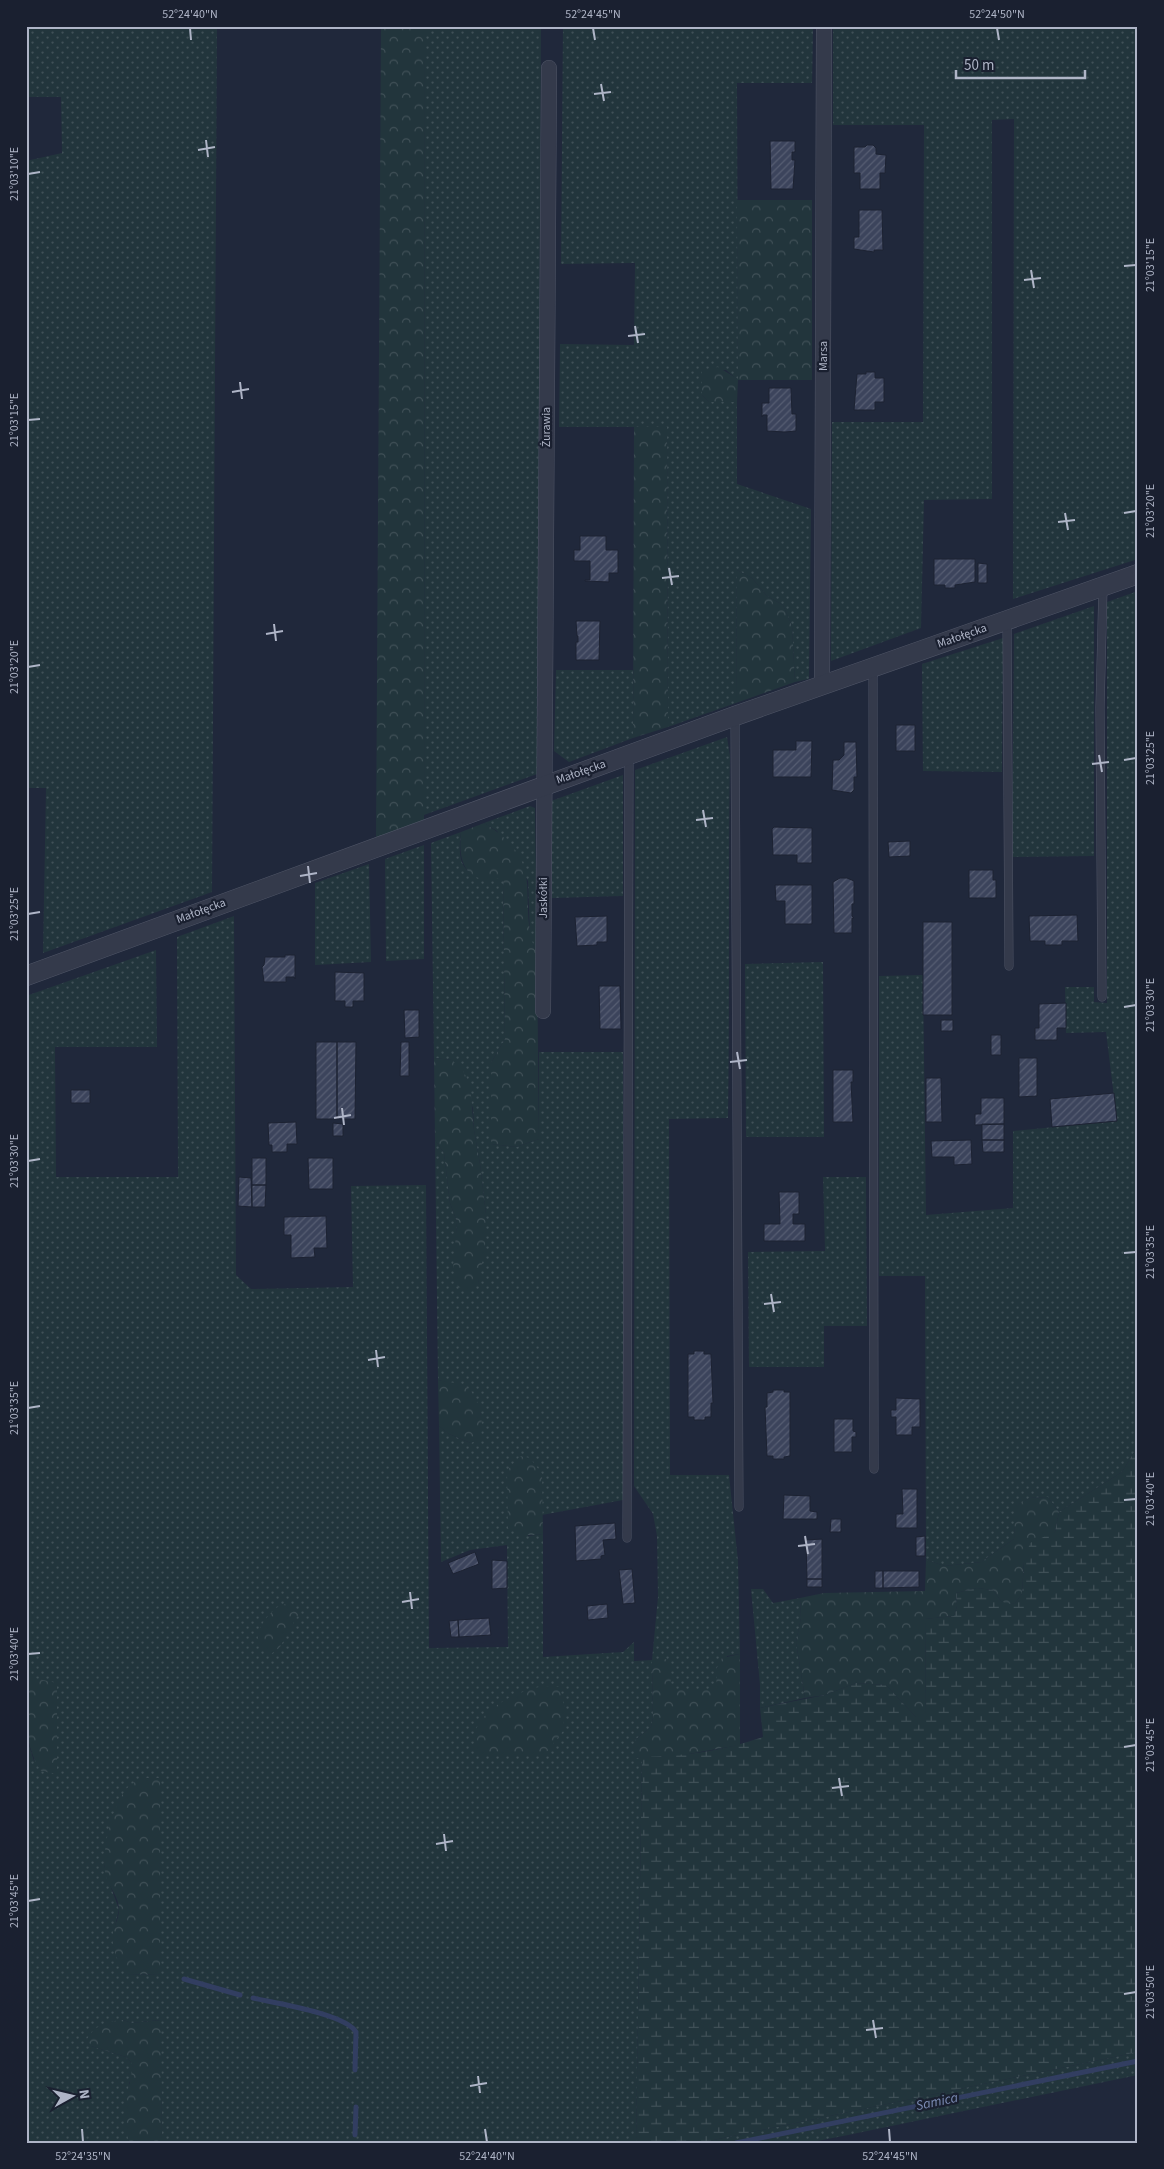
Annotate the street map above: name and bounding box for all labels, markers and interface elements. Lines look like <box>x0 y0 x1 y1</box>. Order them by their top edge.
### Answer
text: 52°24'40"N <box>162 6 218 23</box>
text: 52°24'45"N <box>565 6 621 23</box>
text: 52°24'50"N <box>969 6 1025 23</box>
scale bar <box>956 48 1085 80</box>
text: 50 m <box>964 55 994 76</box>
text: 21°03'10"E <box>6 147 23 201</box>
text: 21°03'15"E <box>1142 238 1159 292</box>
street label: Marsa <box>815 341 832 371</box>
text: 21°03'15"E <box>6 393 23 447</box>
street label: Żurawia <box>538 407 555 447</box>
text: 21°03'20"E <box>1142 484 1159 538</box>
street label: Małołęcka <box>935 620 989 652</box>
text: 21°03'20"E <box>6 640 23 694</box>
text: 21°03'25"E <box>1142 731 1159 785</box>
street label: Małołęcka <box>554 756 608 788</box>
street label: Jaskółki <box>535 877 552 919</box>
text: 21°03'25"E <box>6 887 23 941</box>
street label: Małołęcka <box>174 894 228 928</box>
text: 21°03'30"E <box>1142 978 1159 1032</box>
text: 21°03'30"E <box>6 1134 23 1188</box>
text: 21°03'35"E <box>1142 1225 1159 1279</box>
text: 21°03'35"E <box>6 1381 23 1435</box>
text: 21°03'40"E <box>1142 1472 1159 1526</box>
text: 21°03'40"E <box>6 1627 23 1681</box>
text: 21°03'45"E <box>1142 1718 1159 1772</box>
text: 21°03'45"E <box>6 1874 23 1928</box>
text: 21°03'50"E <box>1142 1965 1159 2019</box>
north arrow <box>48 2072 98 2122</box>
text: N <box>73 2088 94 2100</box>
water label: Samica <box>914 2088 960 2116</box>
text: 52°24'35"N <box>55 2148 111 2165</box>
text: 52°24'40"N <box>459 2148 515 2165</box>
text: 52°24'45"N <box>862 2148 918 2165</box>

